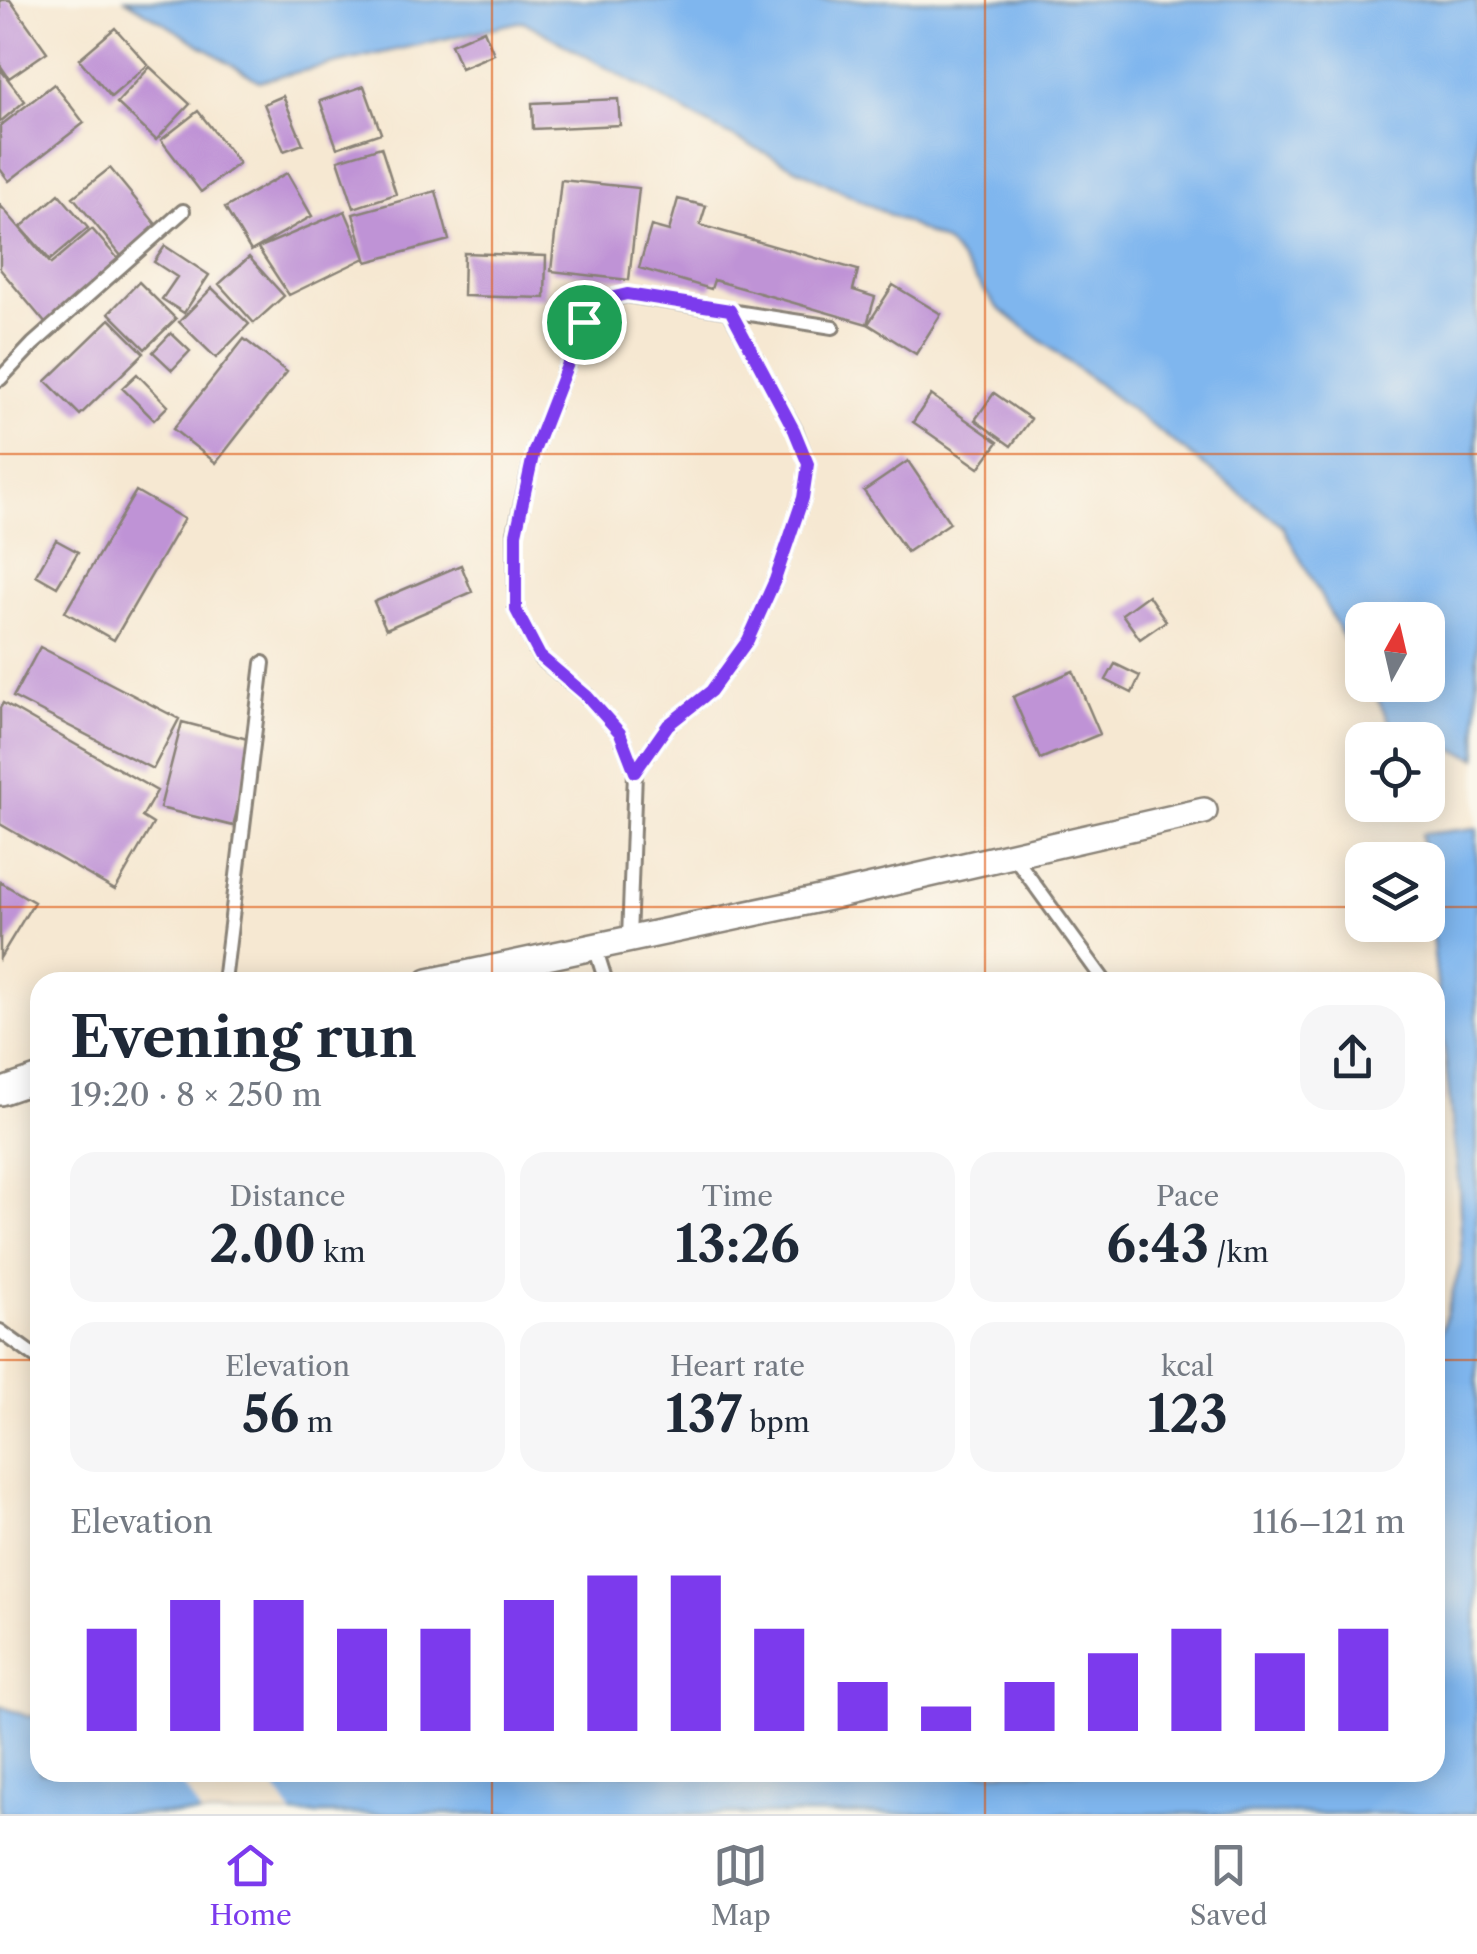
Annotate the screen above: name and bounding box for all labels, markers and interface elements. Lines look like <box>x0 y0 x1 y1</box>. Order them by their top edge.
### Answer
pin <box>542 280 627 365</box>
icon: arrive <box>557 295 612 350</box>
north arrow <box>1345 602 1445 702</box>
map controls <box>1345 602 1445 942</box>
button: locate <box>1345 722 1445 822</box>
button: layers <box>1345 842 1445 942</box>
text: Evening run <box>70 1004 417 1071</box>
button: share <box>1300 1005 1405 1110</box>
text: 19:20 · 8 × 250 m <box>70 1075 322 1114</box>
text: Distance <box>230 1179 345 1213</box>
text: Time <box>702 1179 773 1213</box>
text: Pace <box>1156 1179 1219 1213</box>
text: 2.00 <box>209 1213 316 1275</box>
text: 13:26 <box>675 1213 800 1275</box>
text: 6:43 <box>1106 1213 1209 1275</box>
text: km <box>316 1235 366 1269</box>
text: /km <box>1209 1235 1269 1269</box>
text: Elevation <box>225 1349 350 1383</box>
text: Heart rate <box>670 1349 805 1383</box>
text: kcal <box>1161 1349 1214 1383</box>
text: 56 <box>242 1383 299 1445</box>
text: 137 <box>665 1383 742 1445</box>
text: 123 <box>1147 1383 1228 1445</box>
text: m <box>299 1405 333 1439</box>
text: bpm <box>742 1405 810 1439</box>
text: Elevation <box>70 1502 213 1541</box>
text: 116–121 m <box>1252 1502 1405 1541</box>
tab: Home <box>209 1838 292 1932</box>
tab: Map <box>711 1838 771 1932</box>
tab: Saved <box>1190 1838 1268 1932</box>

